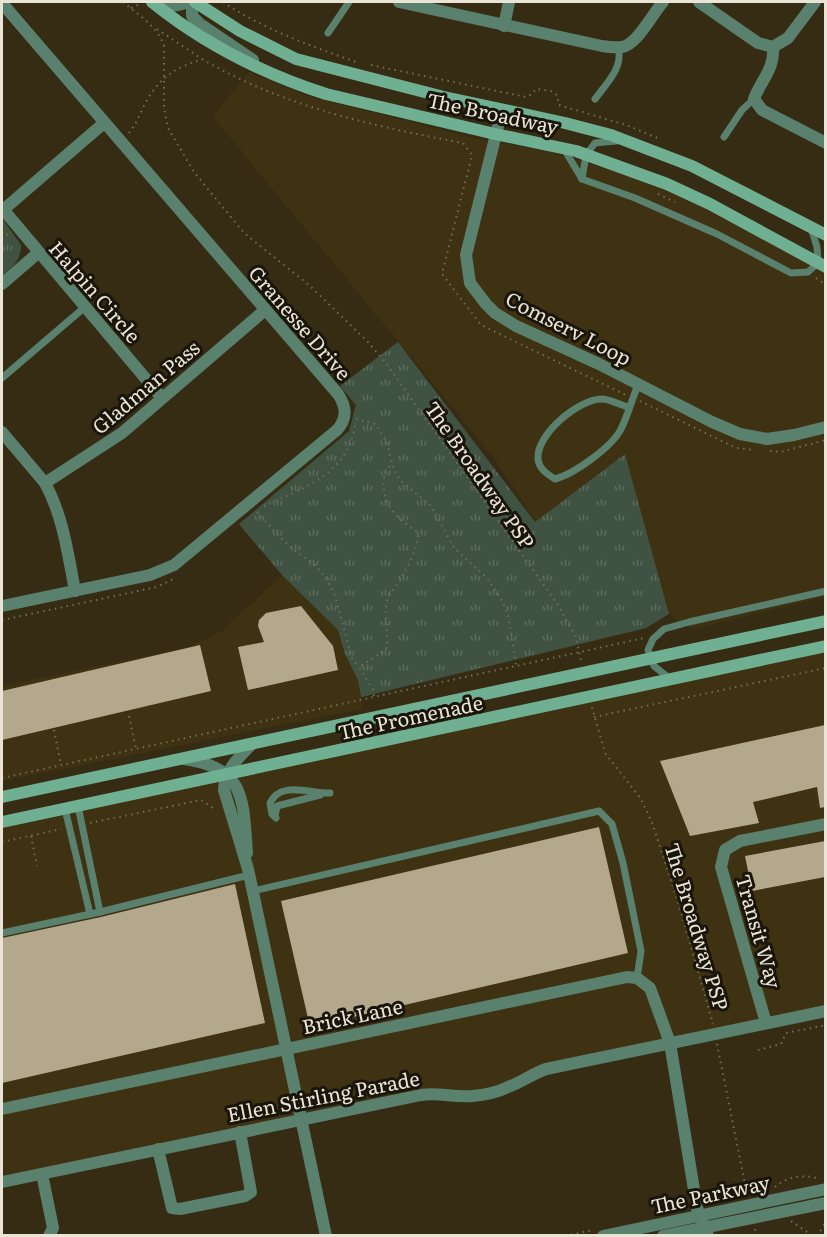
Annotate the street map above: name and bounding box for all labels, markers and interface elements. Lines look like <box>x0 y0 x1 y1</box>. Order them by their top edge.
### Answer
street label: The Broadway <box>424 83 562 141</box>
street label: Halpin Circle <box>43 233 149 349</box>
street label: Granesse Drive <box>243 258 359 386</box>
street label: Comserv Loop <box>501 282 637 372</box>
street label: Gladman Pass <box>85 332 205 440</box>
street label: The Broadway PSP <box>419 394 543 554</box>
street label: The Promenade <box>335 686 485 746</box>
street label: The Broadway PSP <box>658 838 738 1014</box>
street label: Transit Way <box>729 870 791 992</box>
street label: Brick Lane <box>299 990 405 1040</box>
street label: Ellen Stirling Parade <box>224 1062 422 1128</box>
street label: The Parkway <box>648 1166 773 1220</box>

